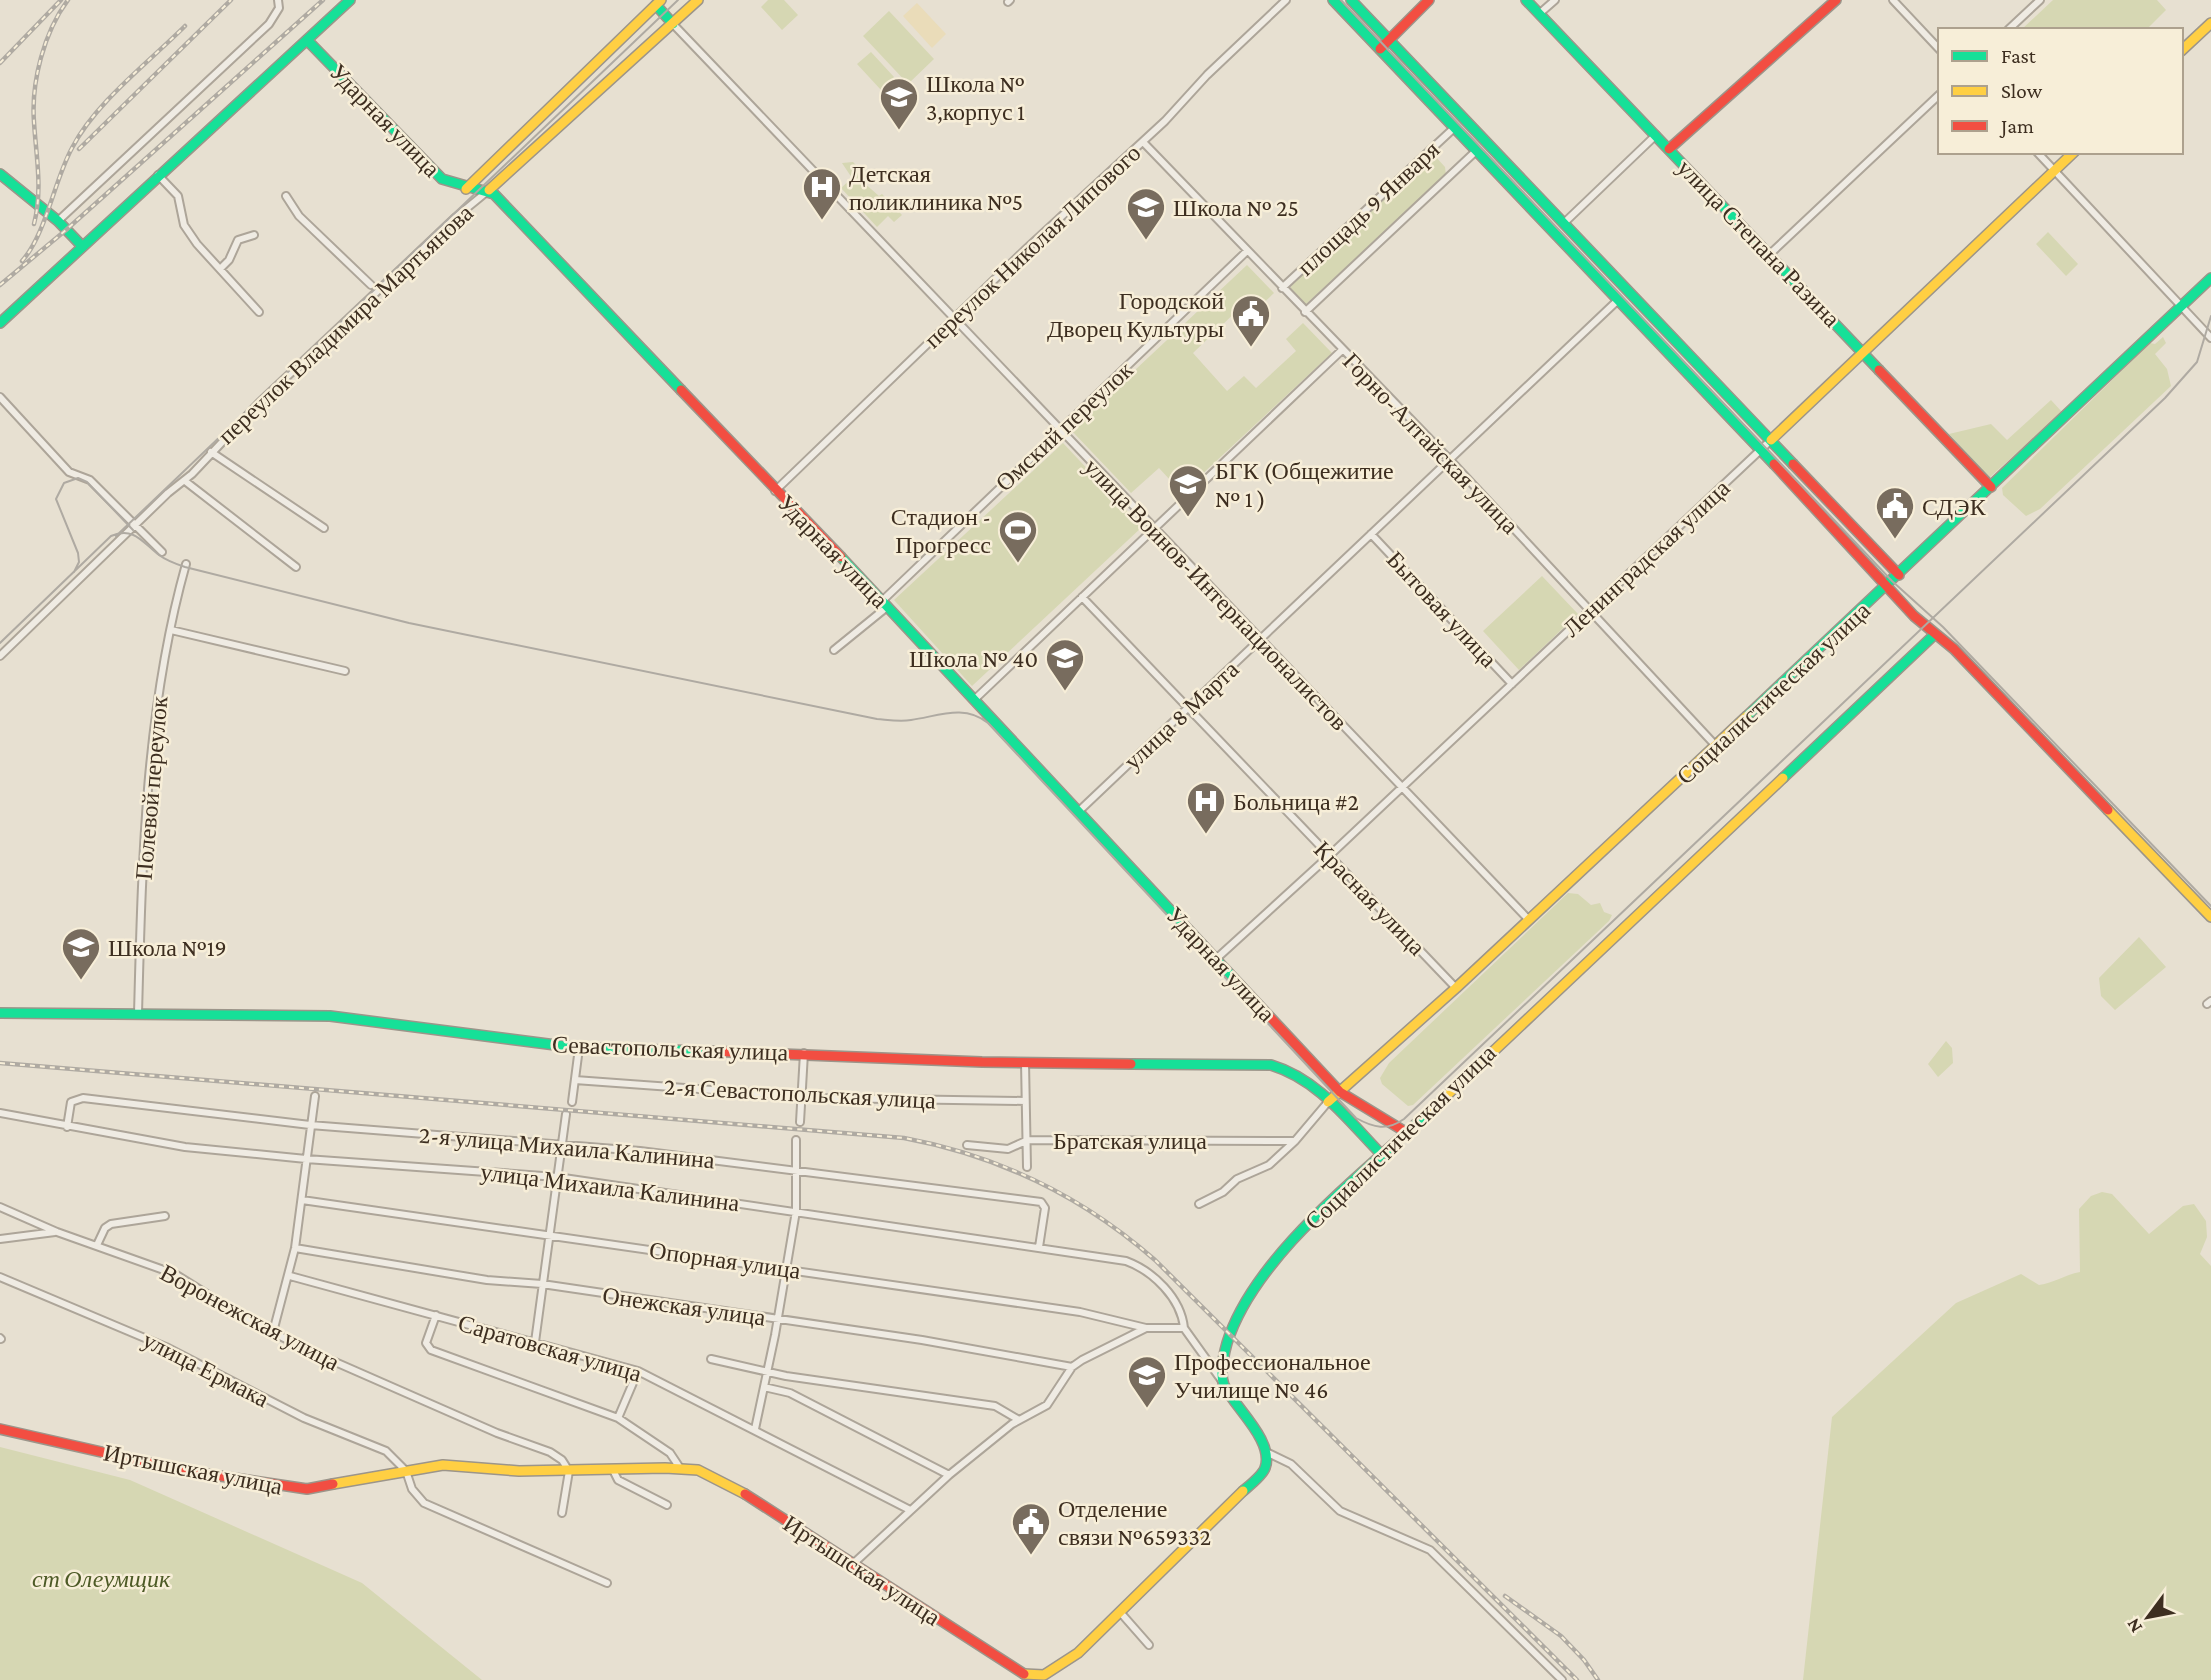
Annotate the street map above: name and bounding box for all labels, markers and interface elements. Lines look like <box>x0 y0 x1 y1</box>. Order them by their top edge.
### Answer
legend <box>1938 28 2183 154</box>
text: Fast <box>2001 44 2037 68</box>
street label: Ударная улица <box>324 58 446 182</box>
place label: Школа № 3,корпус 1 <box>926 70 1025 125</box>
school or university icon: Школа № 3,корпус 1 <box>878 76 920 131</box>
text: Slow <box>2001 79 2043 103</box>
text: Jam <box>1999 114 2034 138</box>
street label: площадь 9 Января <box>1292 135 1444 281</box>
street label: переулок Николая Липового <box>918 139 1146 353</box>
street label: улица Степана Разина <box>1672 154 1846 332</box>
place label: Детская поликлиника №5 <box>849 160 1023 215</box>
hospital icon: Детская поликлиника №5 <box>801 166 843 221</box>
school or university icon: Школа № 25 <box>1125 186 1167 241</box>
place label: Школа № 25 <box>1173 194 1299 221</box>
street label: переулок Владимира Мартьянова <box>212 199 478 449</box>
place label: Городской Дворец Культуры <box>1047 287 1224 342</box>
public building icon: Городской Дворец Культуры <box>1230 293 1272 348</box>
street label: Горно-Алтайская улица <box>1338 347 1524 539</box>
street label: Омский переулок <box>990 355 1138 496</box>
street label: улица Воинов-Интернационалистов <box>1079 453 1353 735</box>
place label: БГК (Общежитие № 1 ) <box>1215 457 1394 513</box>
school or university icon: БГК (Общежитие № 1 ) <box>1167 463 1209 518</box>
street label: Ленинградская улица <box>1557 474 1735 642</box>
public building icon: СДЭК <box>1874 485 1916 540</box>
street label: Ударная улица <box>772 489 894 613</box>
place label: СДЭК <box>1922 493 1987 520</box>
place label: Стадион - Прогресс <box>891 503 991 558</box>
sports icon: Стадион - Прогресс <box>997 509 1039 564</box>
street label: Бытовая улица <box>1381 545 1503 673</box>
street label: Социалистическая улица <box>1671 596 1875 790</box>
school or university icon: Школа № 40 <box>1044 637 1086 692</box>
place label: Школа № 40 <box>909 645 1038 672</box>
street label: улица 8 Марта <box>1118 655 1244 775</box>
street label: Полевой переулок <box>130 695 173 881</box>
hospital icon: Больница #2 <box>1185 780 1227 835</box>
place label: Больница #2 <box>1233 788 1359 815</box>
street label: Красная улица <box>1309 836 1431 961</box>
street label: Ударная улица <box>1161 901 1281 1027</box>
school or university icon: Школа №19 <box>60 926 102 981</box>
place label: Школа №19 <box>108 934 227 961</box>
street label: Севастопольская улица <box>551 1030 789 1066</box>
street label: Социалистическая улица <box>1299 1039 1501 1235</box>
street label: 2-я Севастопольская улица <box>663 1072 937 1114</box>
street label: 2-я улица Михаила Калинина <box>418 1121 716 1173</box>
street label: Братская улица <box>1053 1127 1207 1154</box>
street label: улица Михаила Калинина <box>479 1158 741 1216</box>
street label: Опорная улица <box>648 1236 803 1284</box>
street label: Воронежская улица <box>156 1258 345 1376</box>
street label: Онежская улица <box>601 1281 768 1331</box>
street label: Саратовская улица <box>455 1309 645 1387</box>
street label: улица Ермака <box>139 1326 274 1412</box>
place label: Профессиональное Училище № 46 <box>1174 1348 1371 1403</box>
school or university icon: Профессиональное Училище № 46 <box>1126 1354 1168 1409</box>
street label: Иртышская улица <box>101 1438 285 1500</box>
place label: Отделение связи №659332 <box>1058 1495 1211 1550</box>
public building icon: Отделение связи №659332 <box>1010 1501 1052 1556</box>
street label: Иртышская улица <box>779 1509 946 1631</box>
park label: ст Олеумщик <box>32 1565 171 1592</box>
north arrow <box>2113 1582 2183 1652</box>
text: N <box>2122 1615 2146 1637</box>

